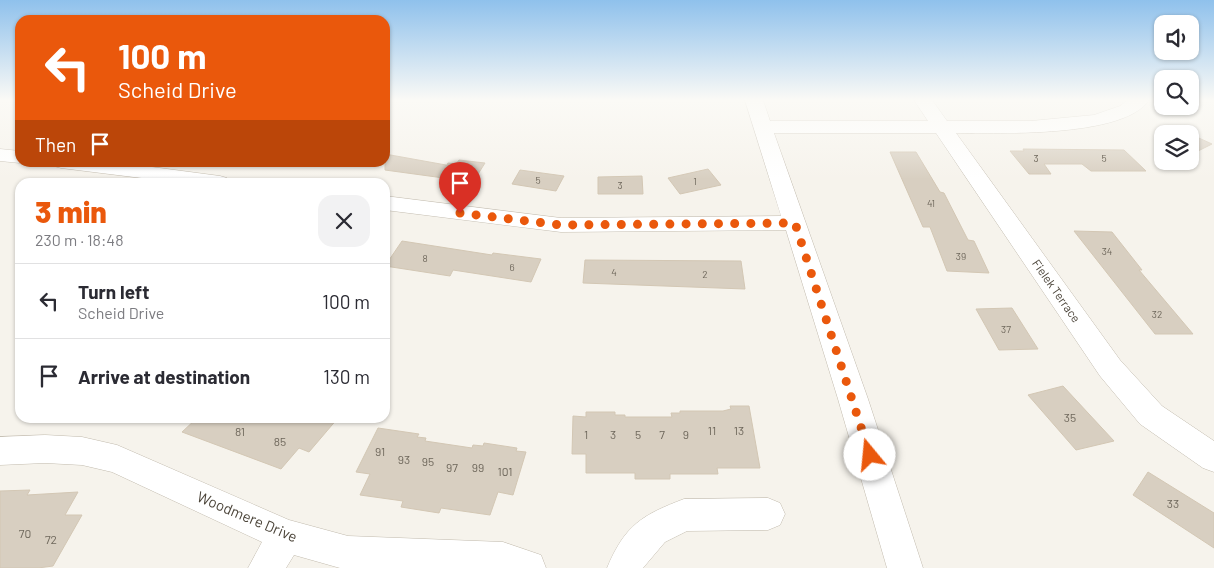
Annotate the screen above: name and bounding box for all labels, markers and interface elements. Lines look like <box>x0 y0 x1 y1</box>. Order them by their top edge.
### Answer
map controls <box>1154 15 1199 170</box>
button: sound <box>1154 15 1199 60</box>
text: 100 m <box>118 34 207 76</box>
icon: left <box>35 35 100 100</box>
button: search <box>1154 70 1199 115</box>
text: Scheid Drive <box>118 76 237 102</box>
button: layers <box>1154 125 1199 170</box>
icon: arrive <box>86 130 114 158</box>
text: Then <box>35 133 76 156</box>
house number: 3 <box>1033 152 1039 164</box>
house number: 5 <box>1101 152 1107 164</box>
pin <box>439 162 481 213</box>
icon: arrive <box>446 169 474 197</box>
house number: 5 <box>535 174 541 186</box>
house number: 1 <box>693 175 697 187</box>
house number: 3 <box>617 179 623 191</box>
text: 3 min <box>35 193 107 229</box>
button: close <box>318 195 370 247</box>
house number: 41 <box>927 197 935 209</box>
text: 230 m · 18:48 <box>35 230 123 249</box>
house number: 34 <box>1102 245 1112 257</box>
house number: 39 <box>956 250 966 262</box>
house number: 8 <box>422 252 428 264</box>
street label: Fielek Terrace <box>1030 256 1084 325</box>
house number: 6 <box>509 261 515 273</box>
house number: 4 <box>611 266 617 278</box>
house number: 2 <box>702 268 708 280</box>
text: Turn left <box>78 280 149 303</box>
icon: left <box>35 287 63 315</box>
text: 100 m <box>322 290 370 313</box>
text: Scheid Drive <box>78 303 164 322</box>
house number: 32 <box>1152 308 1162 320</box>
house number: 37 <box>1001 323 1011 335</box>
icon: arrive <box>35 362 63 390</box>
text: Arrive at destination <box>78 365 250 388</box>
text: 130 m <box>323 365 370 388</box>
house number: 35 <box>1064 410 1076 424</box>
house number: 11 <box>708 423 716 437</box>
house number: 13 <box>734 423 744 437</box>
house number: 81 <box>235 424 245 438</box>
house number: 1 <box>584 427 588 441</box>
house number: 3 <box>610 427 616 441</box>
house number: 5 <box>635 427 641 441</box>
house number: 7 <box>659 427 665 441</box>
house number: 9 <box>683 427 689 441</box>
position arrow <box>843 428 895 480</box>
house number: 85 <box>274 434 286 448</box>
house number: 91 <box>375 444 385 458</box>
house number: 93 <box>398 452 410 466</box>
house number: 95 <box>422 454 434 468</box>
house number: 97 <box>446 460 458 474</box>
house number: 99 <box>472 460 484 474</box>
house number: 101 <box>498 464 512 478</box>
street label: Woodmere Drive <box>195 487 300 545</box>
house number: 33 <box>1167 496 1179 510</box>
house number: 70 <box>19 526 31 540</box>
house number: 72 <box>45 532 57 546</box>

